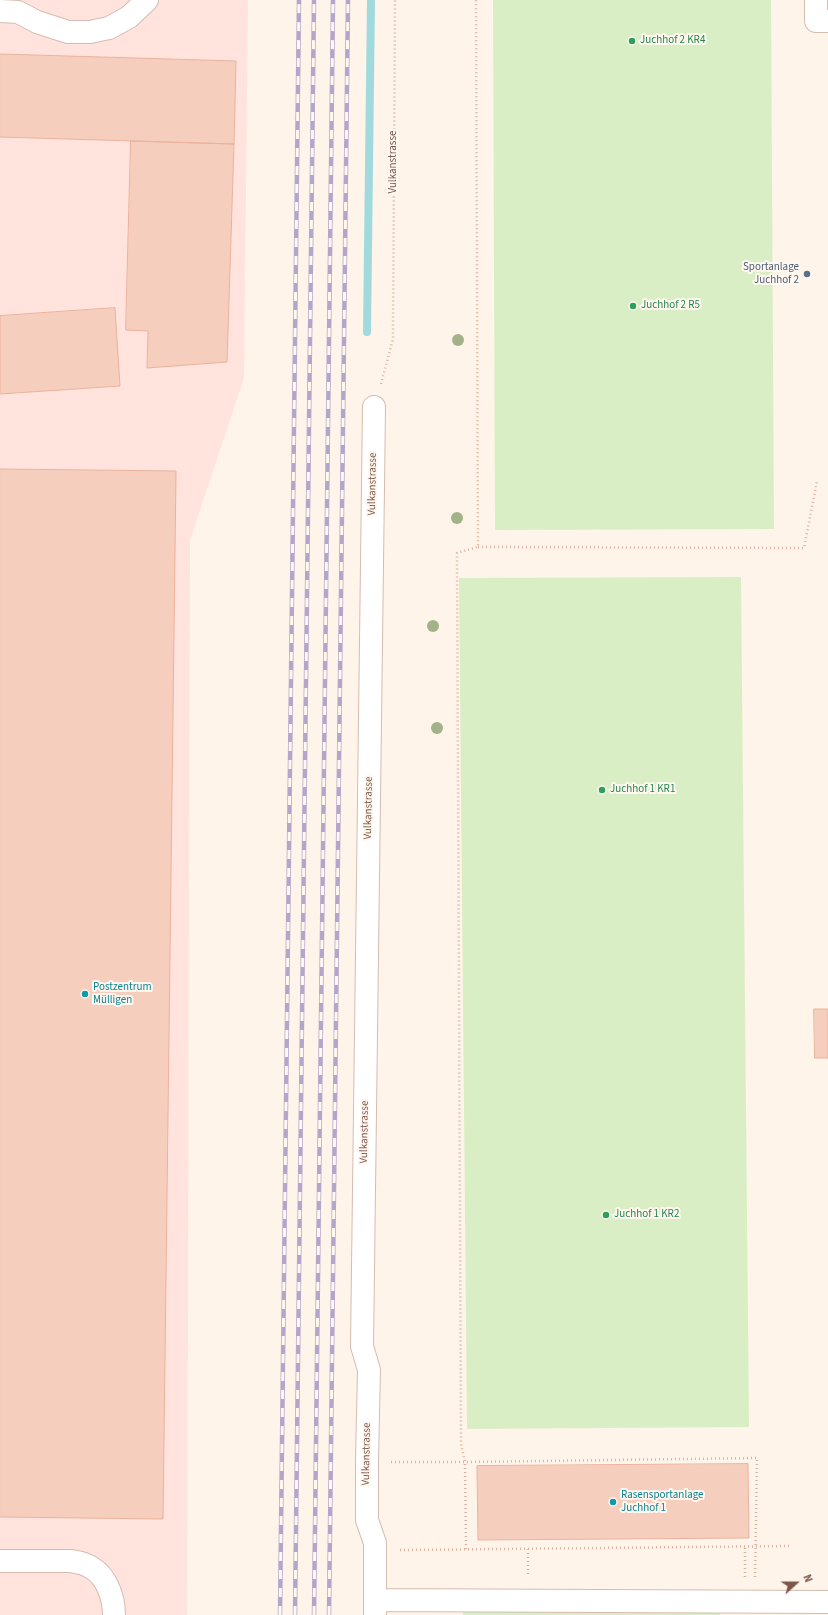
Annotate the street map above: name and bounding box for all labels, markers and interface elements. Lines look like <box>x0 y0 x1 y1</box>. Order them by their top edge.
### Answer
place label: Juchhof 2 KR4 <box>640 34 705 48</box>
marker: Juchhof 2 KR4 <box>627 36 637 46</box>
street label: Vulkanstrasse <box>387 131 401 193</box>
place label: Sportanlage Juchhof 2 <box>743 261 799 287</box>
marker: Sportanlage Juchhof 2 <box>802 269 812 279</box>
place label: Juchhof 2 R5 <box>641 299 700 313</box>
marker: Juchhof 2 R5 <box>628 301 638 311</box>
street label: Vulkanstrasse <box>366 452 380 516</box>
street label: Vulkanstrasse <box>362 776 376 840</box>
place label: Juchhof 1 KR1 <box>610 783 675 797</box>
marker: Juchhof 1 KR1 <box>597 785 607 795</box>
place label: Postzentrum Mülligen <box>93 981 152 1007</box>
marker: Postzentrum Mülligen <box>80 989 90 999</box>
street label: Vulkanstrasse <box>358 1100 372 1164</box>
place label: Juchhof 1 KR2 <box>614 1208 679 1222</box>
marker: Juchhof 1 KR2 <box>601 1210 611 1220</box>
street label: Vulkanstrasse <box>360 1422 374 1486</box>
place label: Rasensportanlage Juchhof 1 <box>621 1489 704 1515</box>
marker: Rasensportanlage Juchhof 1 <box>608 1497 618 1507</box>
north arrow <box>776 1563 816 1603</box>
text: N <box>799 1572 816 1585</box>

